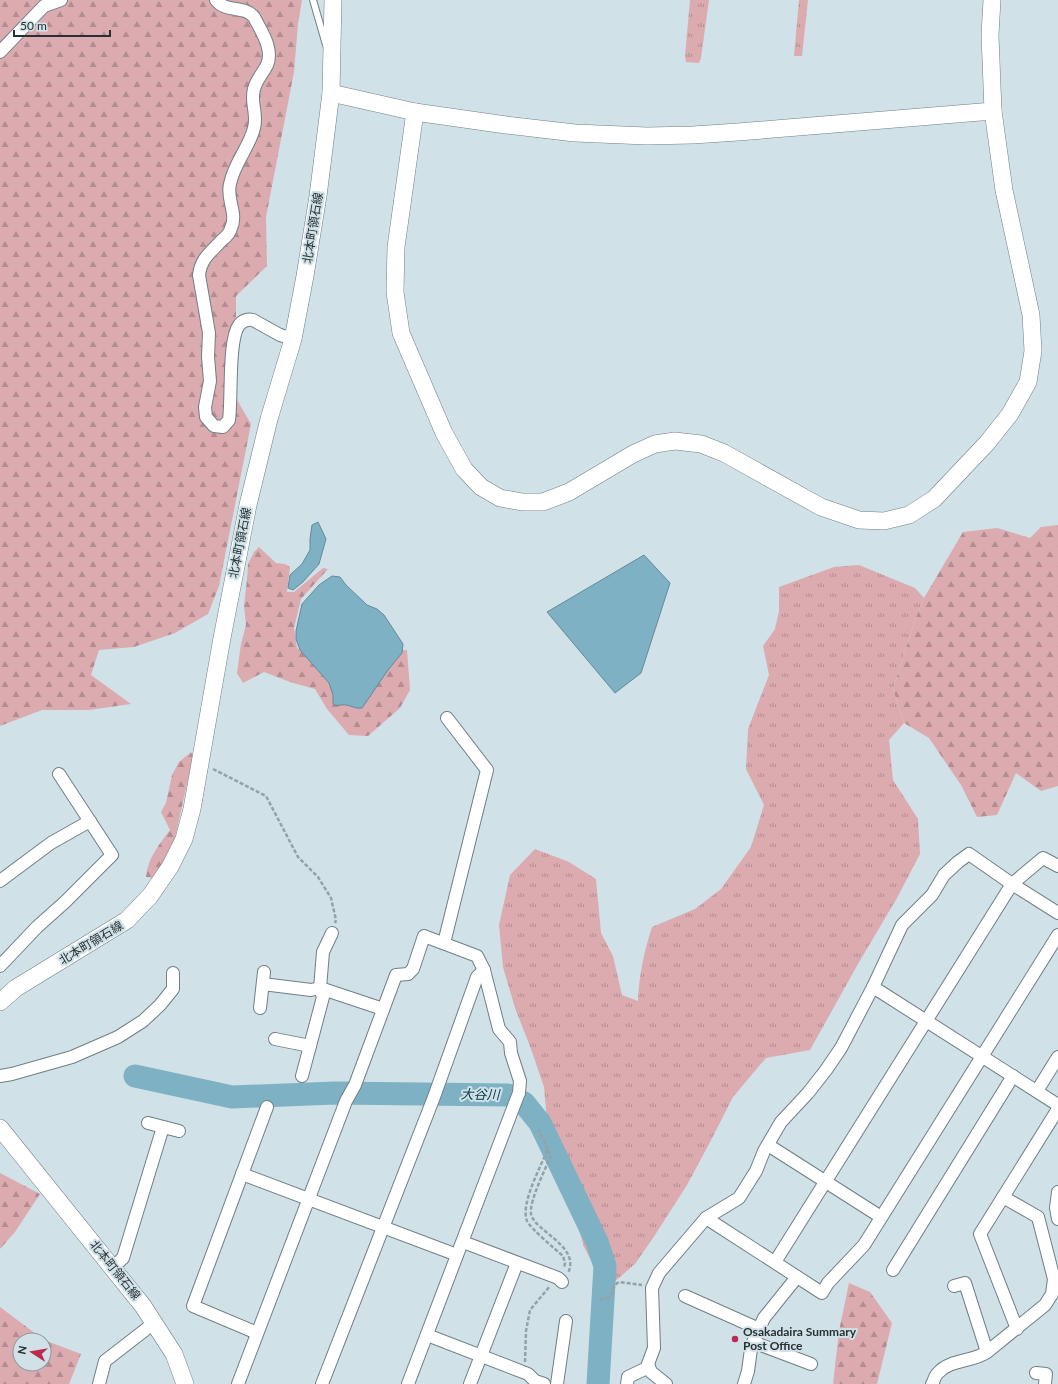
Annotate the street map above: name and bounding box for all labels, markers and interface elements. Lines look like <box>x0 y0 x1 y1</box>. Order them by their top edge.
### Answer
scale bar <box>14 12 110 38</box>
text: 50 m <box>20 18 47 33</box>
street label: 北本町領石線 <box>299 191 326 265</box>
street label: 北本町領石線 <box>225 506 254 580</box>
street label: 北本町領石線 <box>56 918 125 968</box>
water label: 大谷川 <box>460 1086 502 1102</box>
street label: 北本町領石線 <box>87 1237 144 1302</box>
place label: Osakadaira Summary Post Office <box>743 1324 857 1353</box>
north arrow <box>12 1332 52 1372</box>
marker: Osakadaira Summary Post Office <box>730 1334 740 1344</box>
text: N <box>14 1344 29 1355</box>

